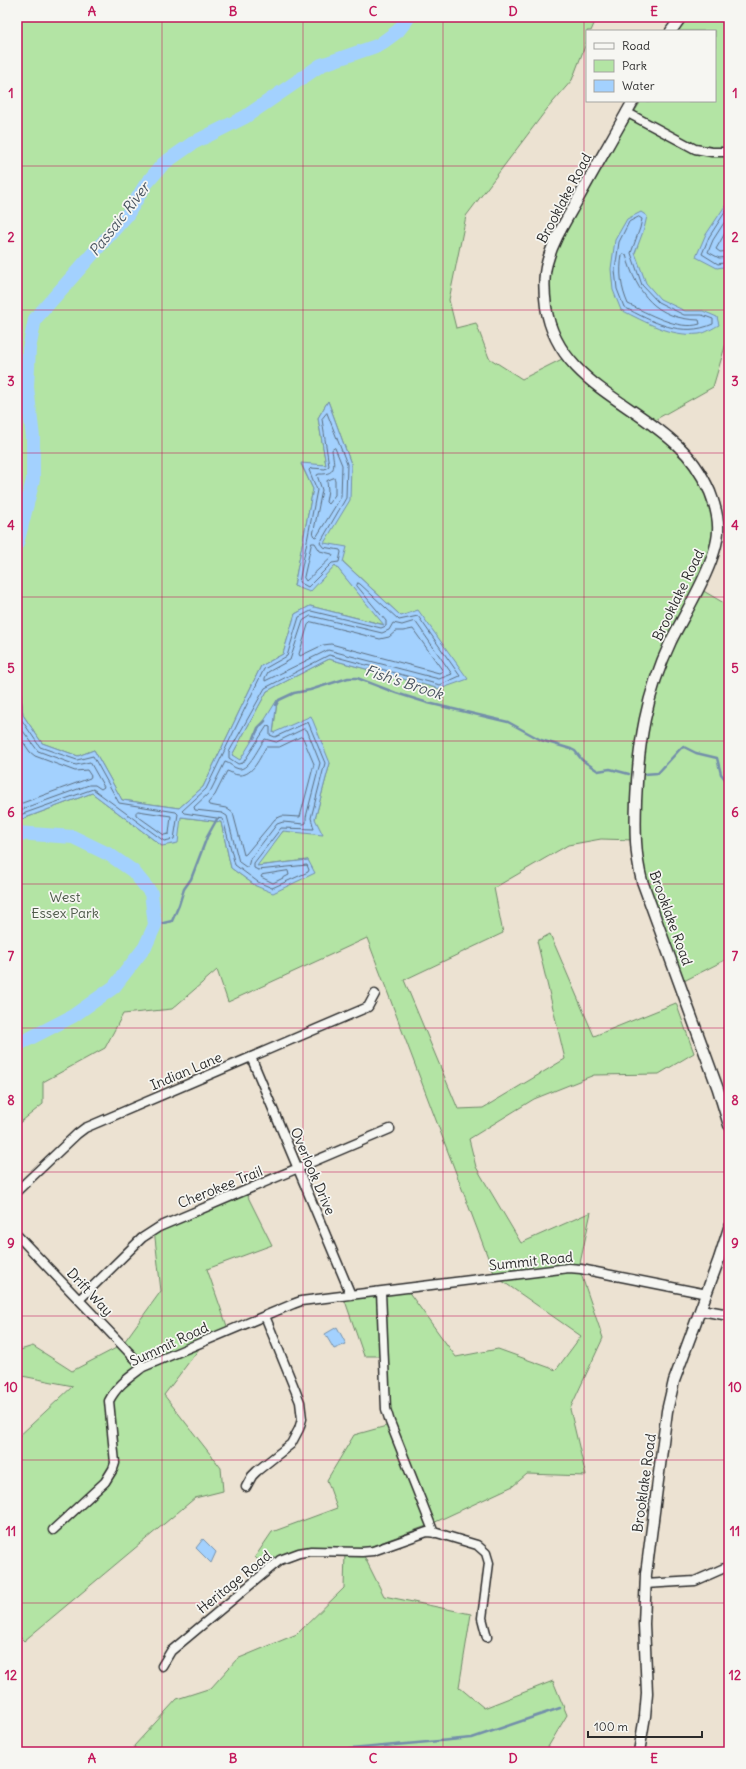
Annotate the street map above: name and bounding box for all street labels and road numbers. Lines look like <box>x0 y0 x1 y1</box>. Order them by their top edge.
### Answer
street label: Brooklake Road <box>533 150 595 246</box>
street label: Brooklake Road <box>648 546 708 644</box>
street label: Brooklake Road <box>646 868 696 968</box>
street label: Indian Lane <box>147 1048 225 1094</box>
street label: Overlook Drive <box>286 1125 340 1217</box>
street label: Cherokee Trail <box>175 1162 265 1212</box>
street label: Summit Road <box>488 1248 574 1274</box>
street label: Drift Way <box>63 1264 117 1320</box>
street label: Summit Road <box>127 1318 211 1370</box>
street label: Brooklake Road <box>628 1432 660 1534</box>
street label: Heritage Road <box>193 1547 275 1617</box>

